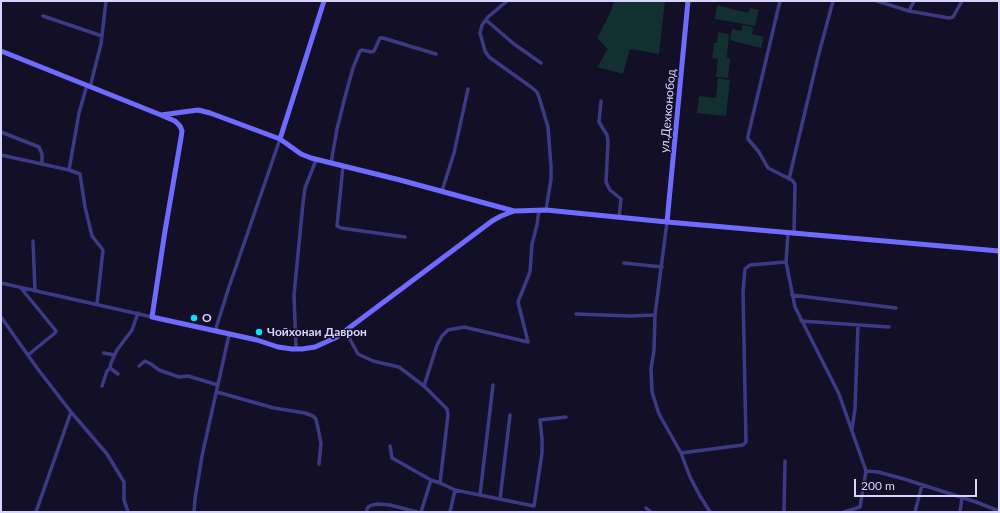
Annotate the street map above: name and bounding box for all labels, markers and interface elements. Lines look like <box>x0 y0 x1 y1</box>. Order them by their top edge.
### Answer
street label: ул.Дехконобод <box>657 68 679 154</box>
place label: O <box>202 311 212 325</box>
marker: O <box>189 313 199 323</box>
place label: Чойхонаи Даврон <box>267 325 367 339</box>
marker: Чойхонаи Даврон <box>254 327 264 337</box>
scale bar <box>856 471 979 497</box>
text: 200 m <box>861 478 895 493</box>

